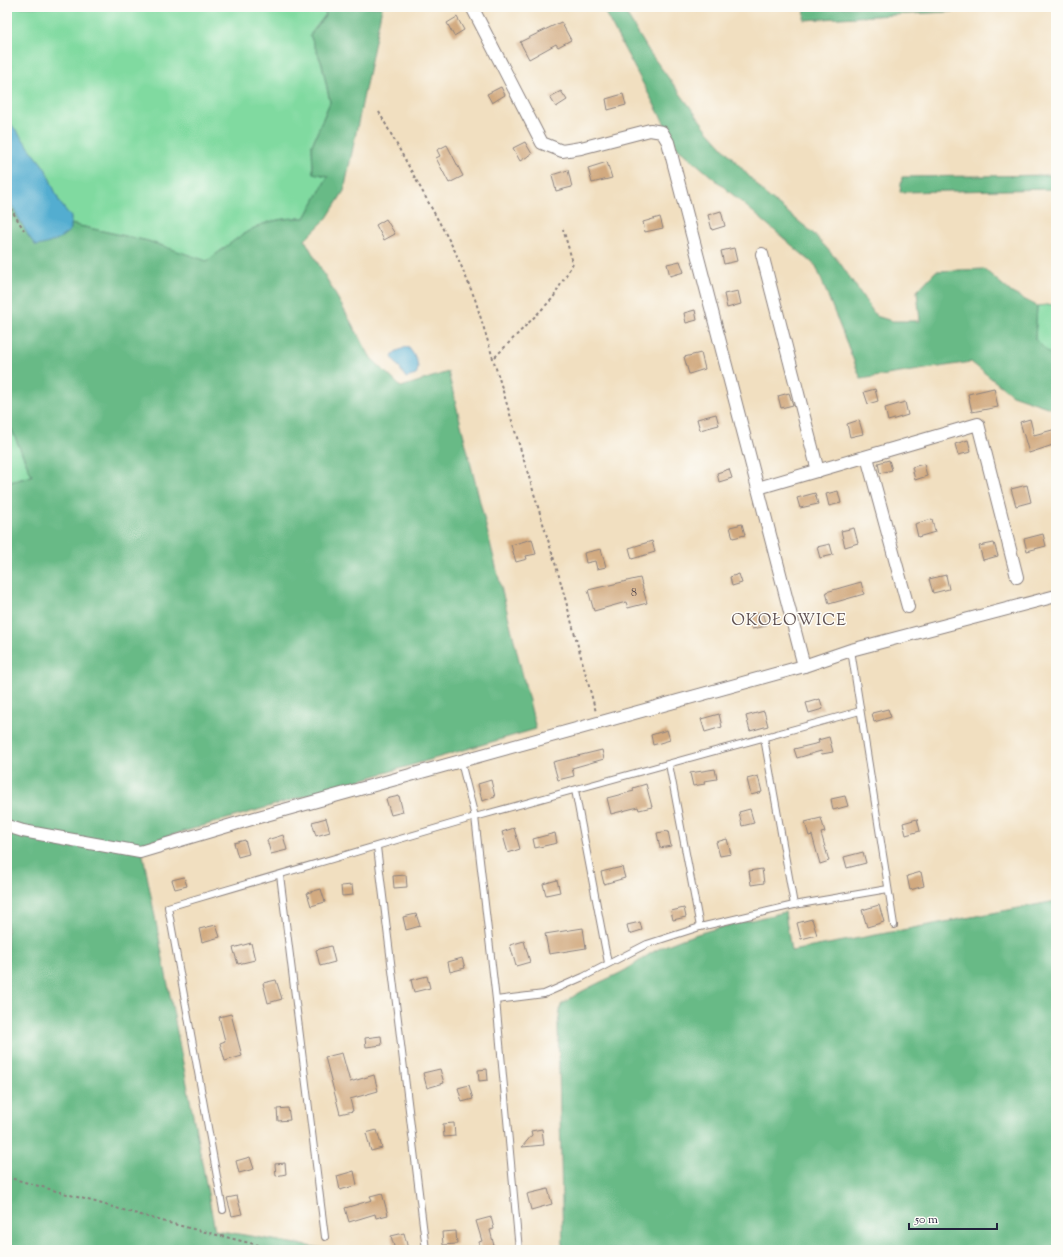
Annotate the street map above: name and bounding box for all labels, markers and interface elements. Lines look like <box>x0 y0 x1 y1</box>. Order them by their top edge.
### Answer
house number: 8 <box>631 584 637 602</box>
district label: OKOŁOWICE <box>731 610 847 633</box>
scale bar <box>909 1205 997 1231</box>
text: 50 m <box>914 1211 938 1229</box>

